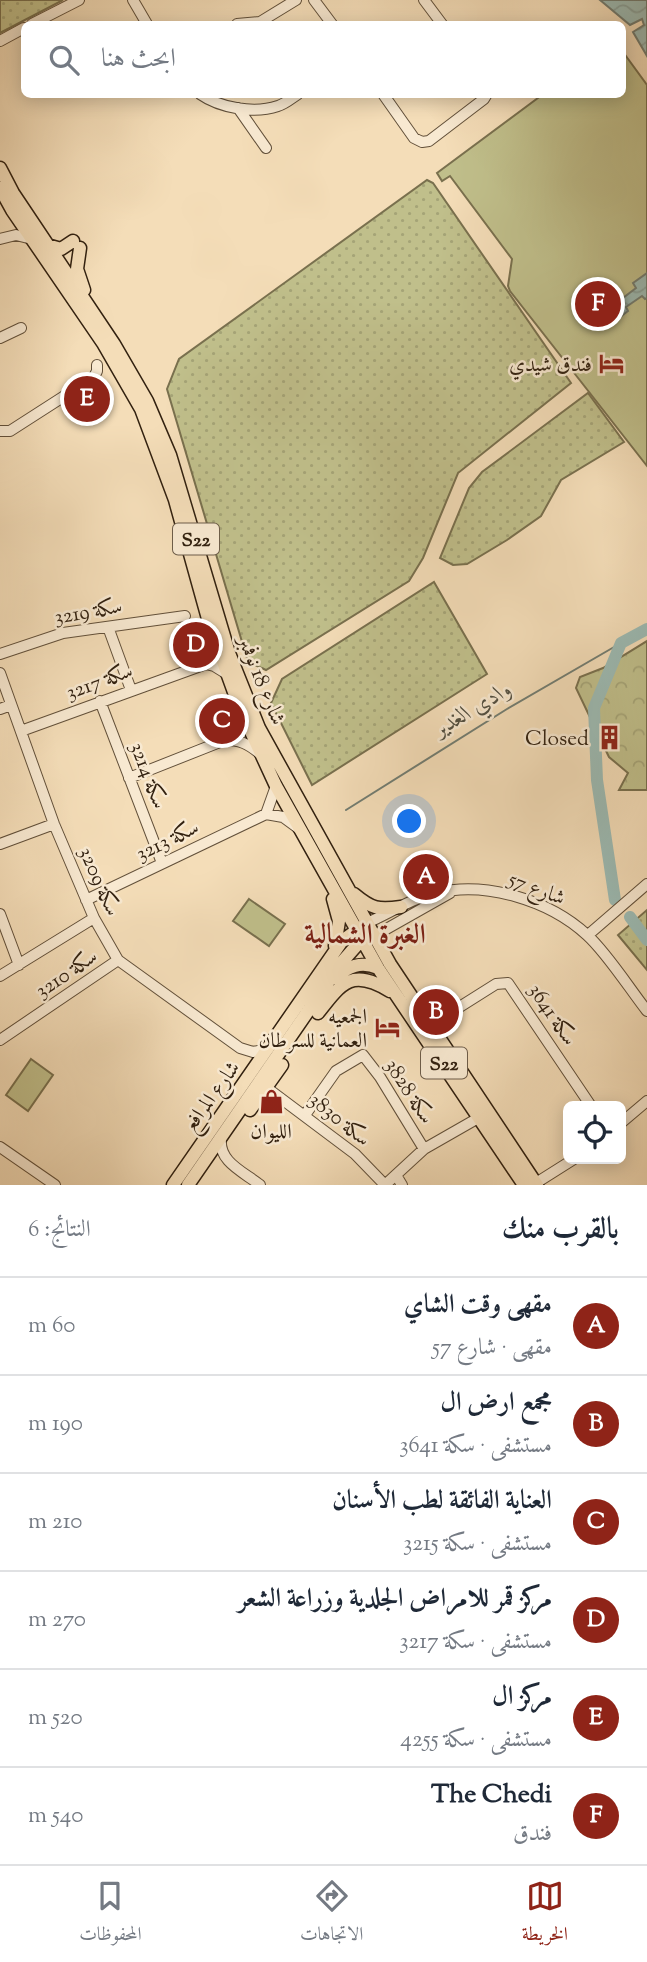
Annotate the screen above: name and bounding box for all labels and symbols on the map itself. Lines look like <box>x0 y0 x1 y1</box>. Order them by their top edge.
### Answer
pin: F <box>575 278 621 330</box>
hotel icon: فندق شيدي <box>598 350 626 378</box>
place label: فندق شيدي <box>509 351 592 381</box>
pin: E <box>64 373 110 425</box>
road number: S22 <box>173 524 219 554</box>
street label: سكة 3219 <box>52 592 125 634</box>
pin: D <box>173 619 219 671</box>
street label: شارع 18 نوفمبر <box>227 630 292 730</box>
street label: سكة 3217 <box>62 657 137 709</box>
water label: وادي الغدير <box>426 674 519 748</box>
pin: C <box>199 695 245 747</box>
building icon: Closed <box>595 724 623 752</box>
place label: Closed <box>525 725 589 755</box>
street label: سكة 3214 <box>121 738 174 813</box>
your location <box>392 804 426 838</box>
street label: سكة 3213 <box>131 814 205 870</box>
street label: سكة 3209 <box>70 842 127 921</box>
pin: A <box>403 851 449 903</box>
street label: شارع 57 <box>502 865 569 915</box>
district label: الغبرة الشمالية <box>304 916 426 956</box>
street label: سكة 3210 <box>30 943 104 1007</box>
street label: سكة 3641 <box>520 978 583 1052</box>
pin: B <box>413 986 459 1038</box>
place label: الجمعيه العمانية للسرطان <box>259 1003 367 1057</box>
hotel icon: الجمعيه العمانية للسرطان <box>373 1014 401 1042</box>
road number: S22 <box>421 1048 467 1078</box>
street label: سكة 3828 <box>376 1054 441 1131</box>
street label: شارع المرافع <box>177 1055 250 1140</box>
street label: سكة 3830 <box>301 1086 376 1155</box>
shop icon: الليوان <box>257 1088 285 1116</box>
place label: الليوان <box>250 1118 292 1148</box>

